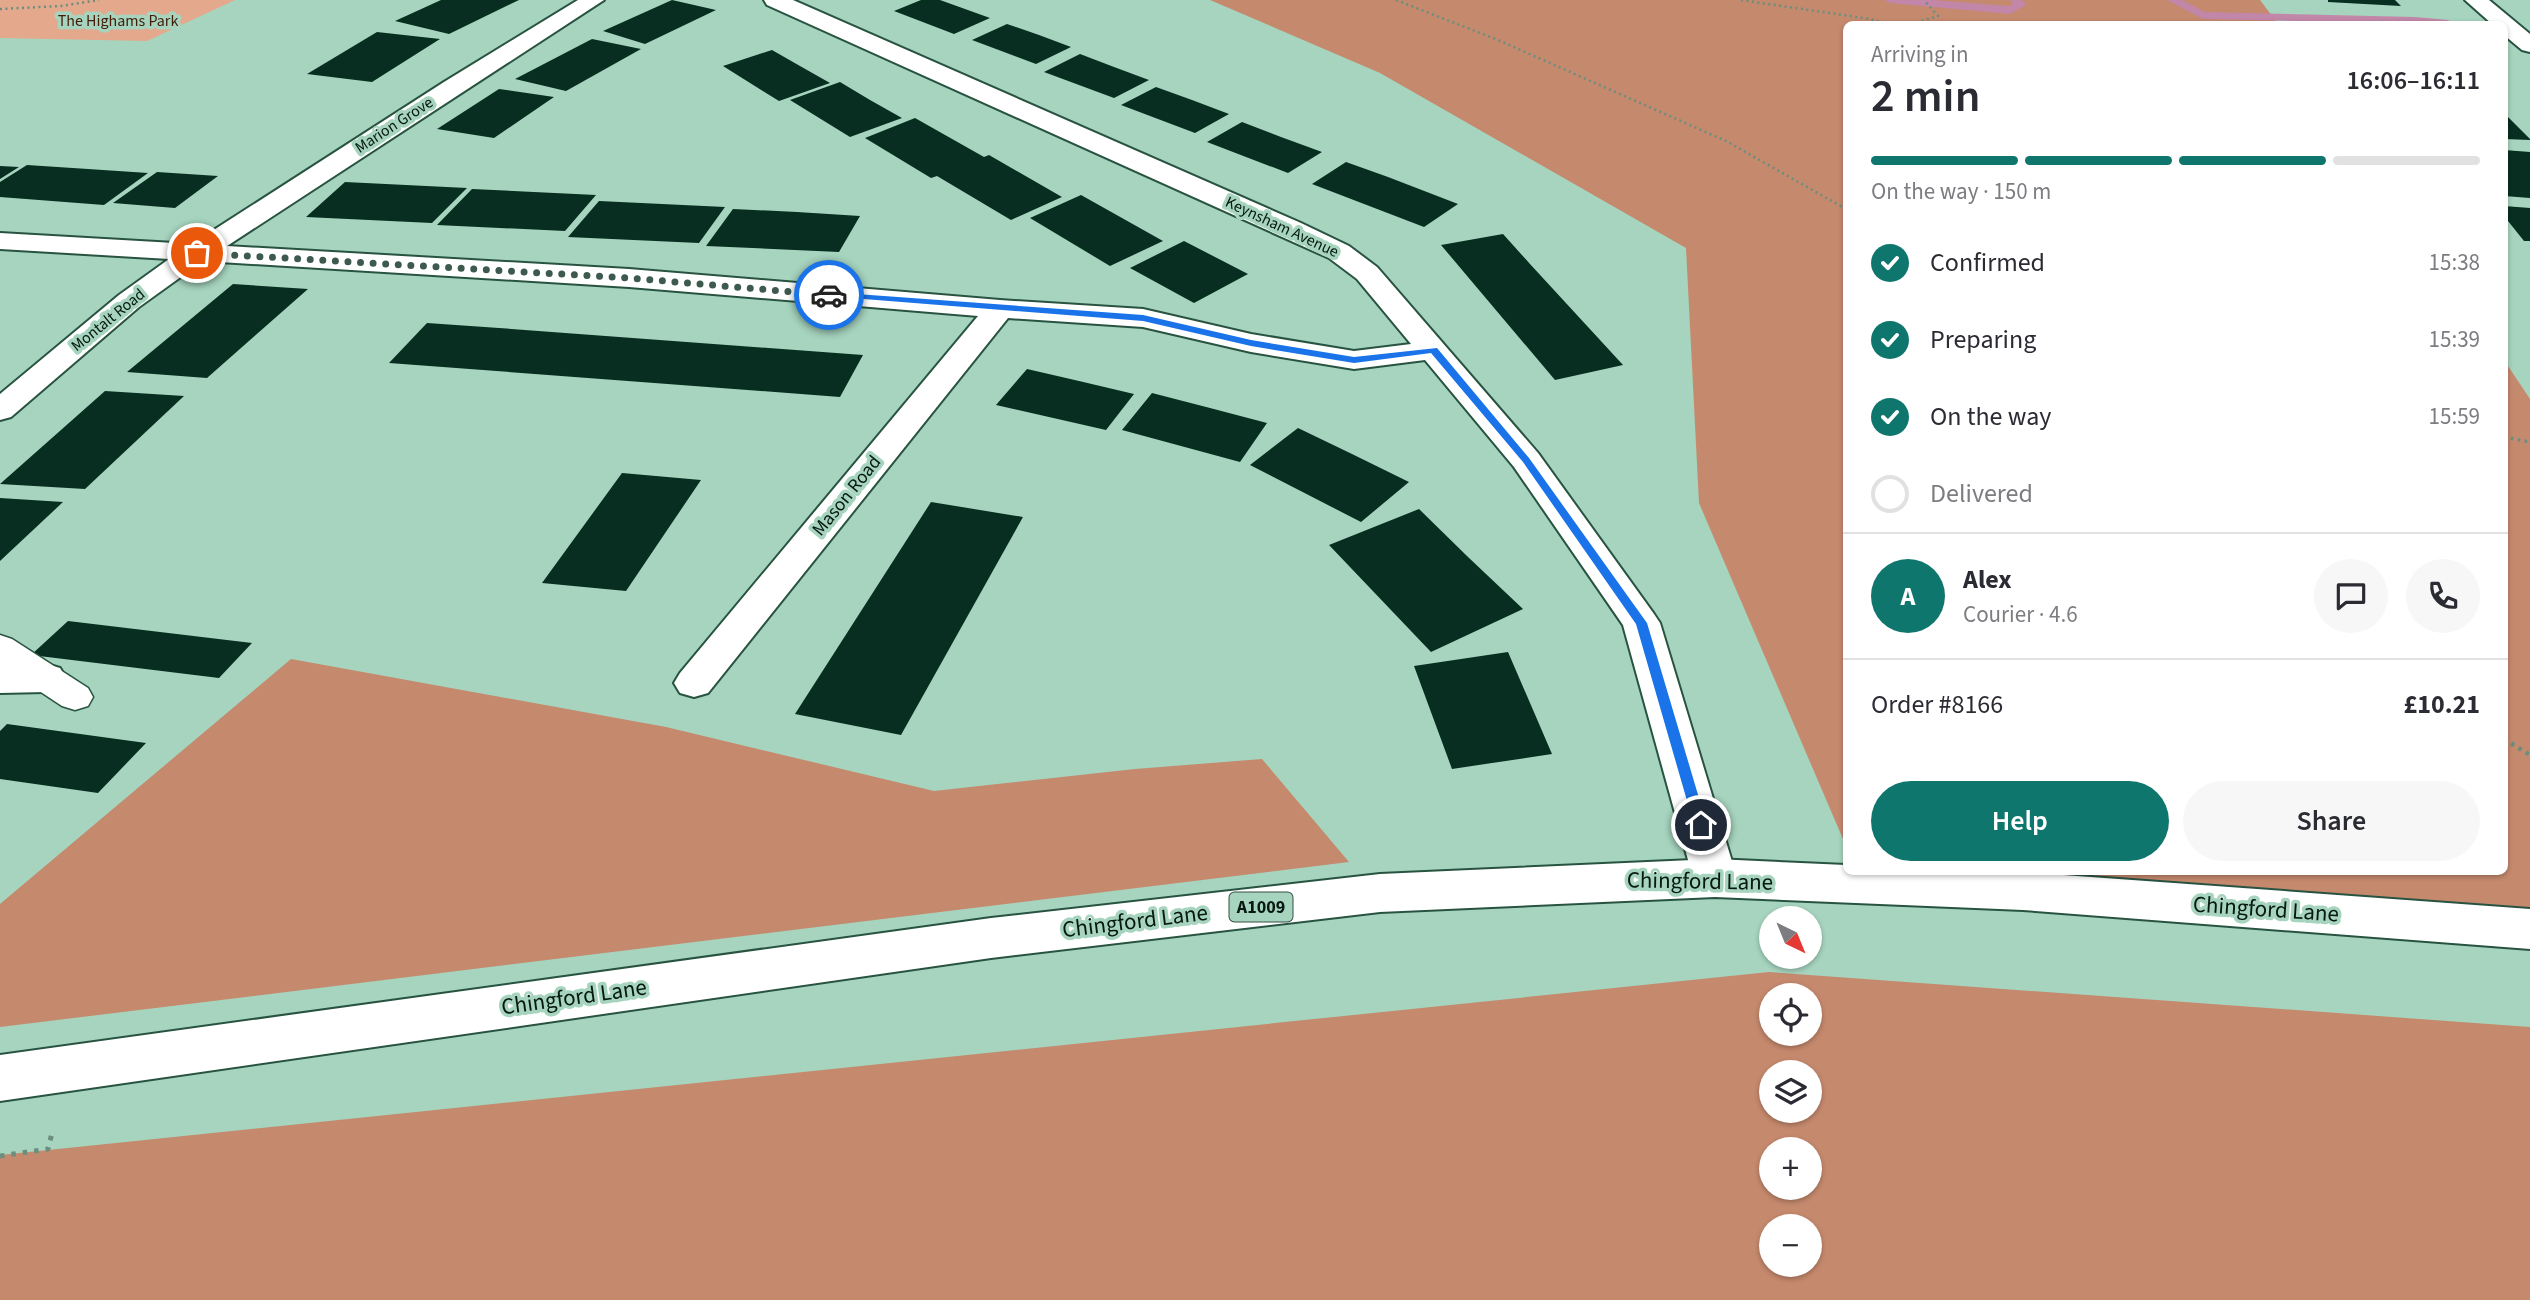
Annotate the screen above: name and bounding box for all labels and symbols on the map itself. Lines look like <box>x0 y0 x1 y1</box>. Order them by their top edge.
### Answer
park label: The Highams Park <box>58 10 178 32</box>
street label: Marion Grove <box>351 91 437 158</box>
street label: Keynsham Avenue <box>1222 191 1342 263</box>
pin <box>167 223 227 283</box>
courier <box>794 260 864 330</box>
street label: Montalt Road <box>66 283 150 357</box>
street label: Mason Road <box>806 450 888 542</box>
pin <box>1671 795 1731 855</box>
street label: Chingford Lane <box>1627 863 1773 899</box>
street label: Chingford Lane <box>2192 887 2340 931</box>
road number: A1009 <box>1230 893 1292 922</box>
street label: Chingford Lane <box>1060 896 1210 946</box>
north arrow <box>1759 906 1822 970</box>
street label: Chingford Lane <box>499 970 649 1024</box>

